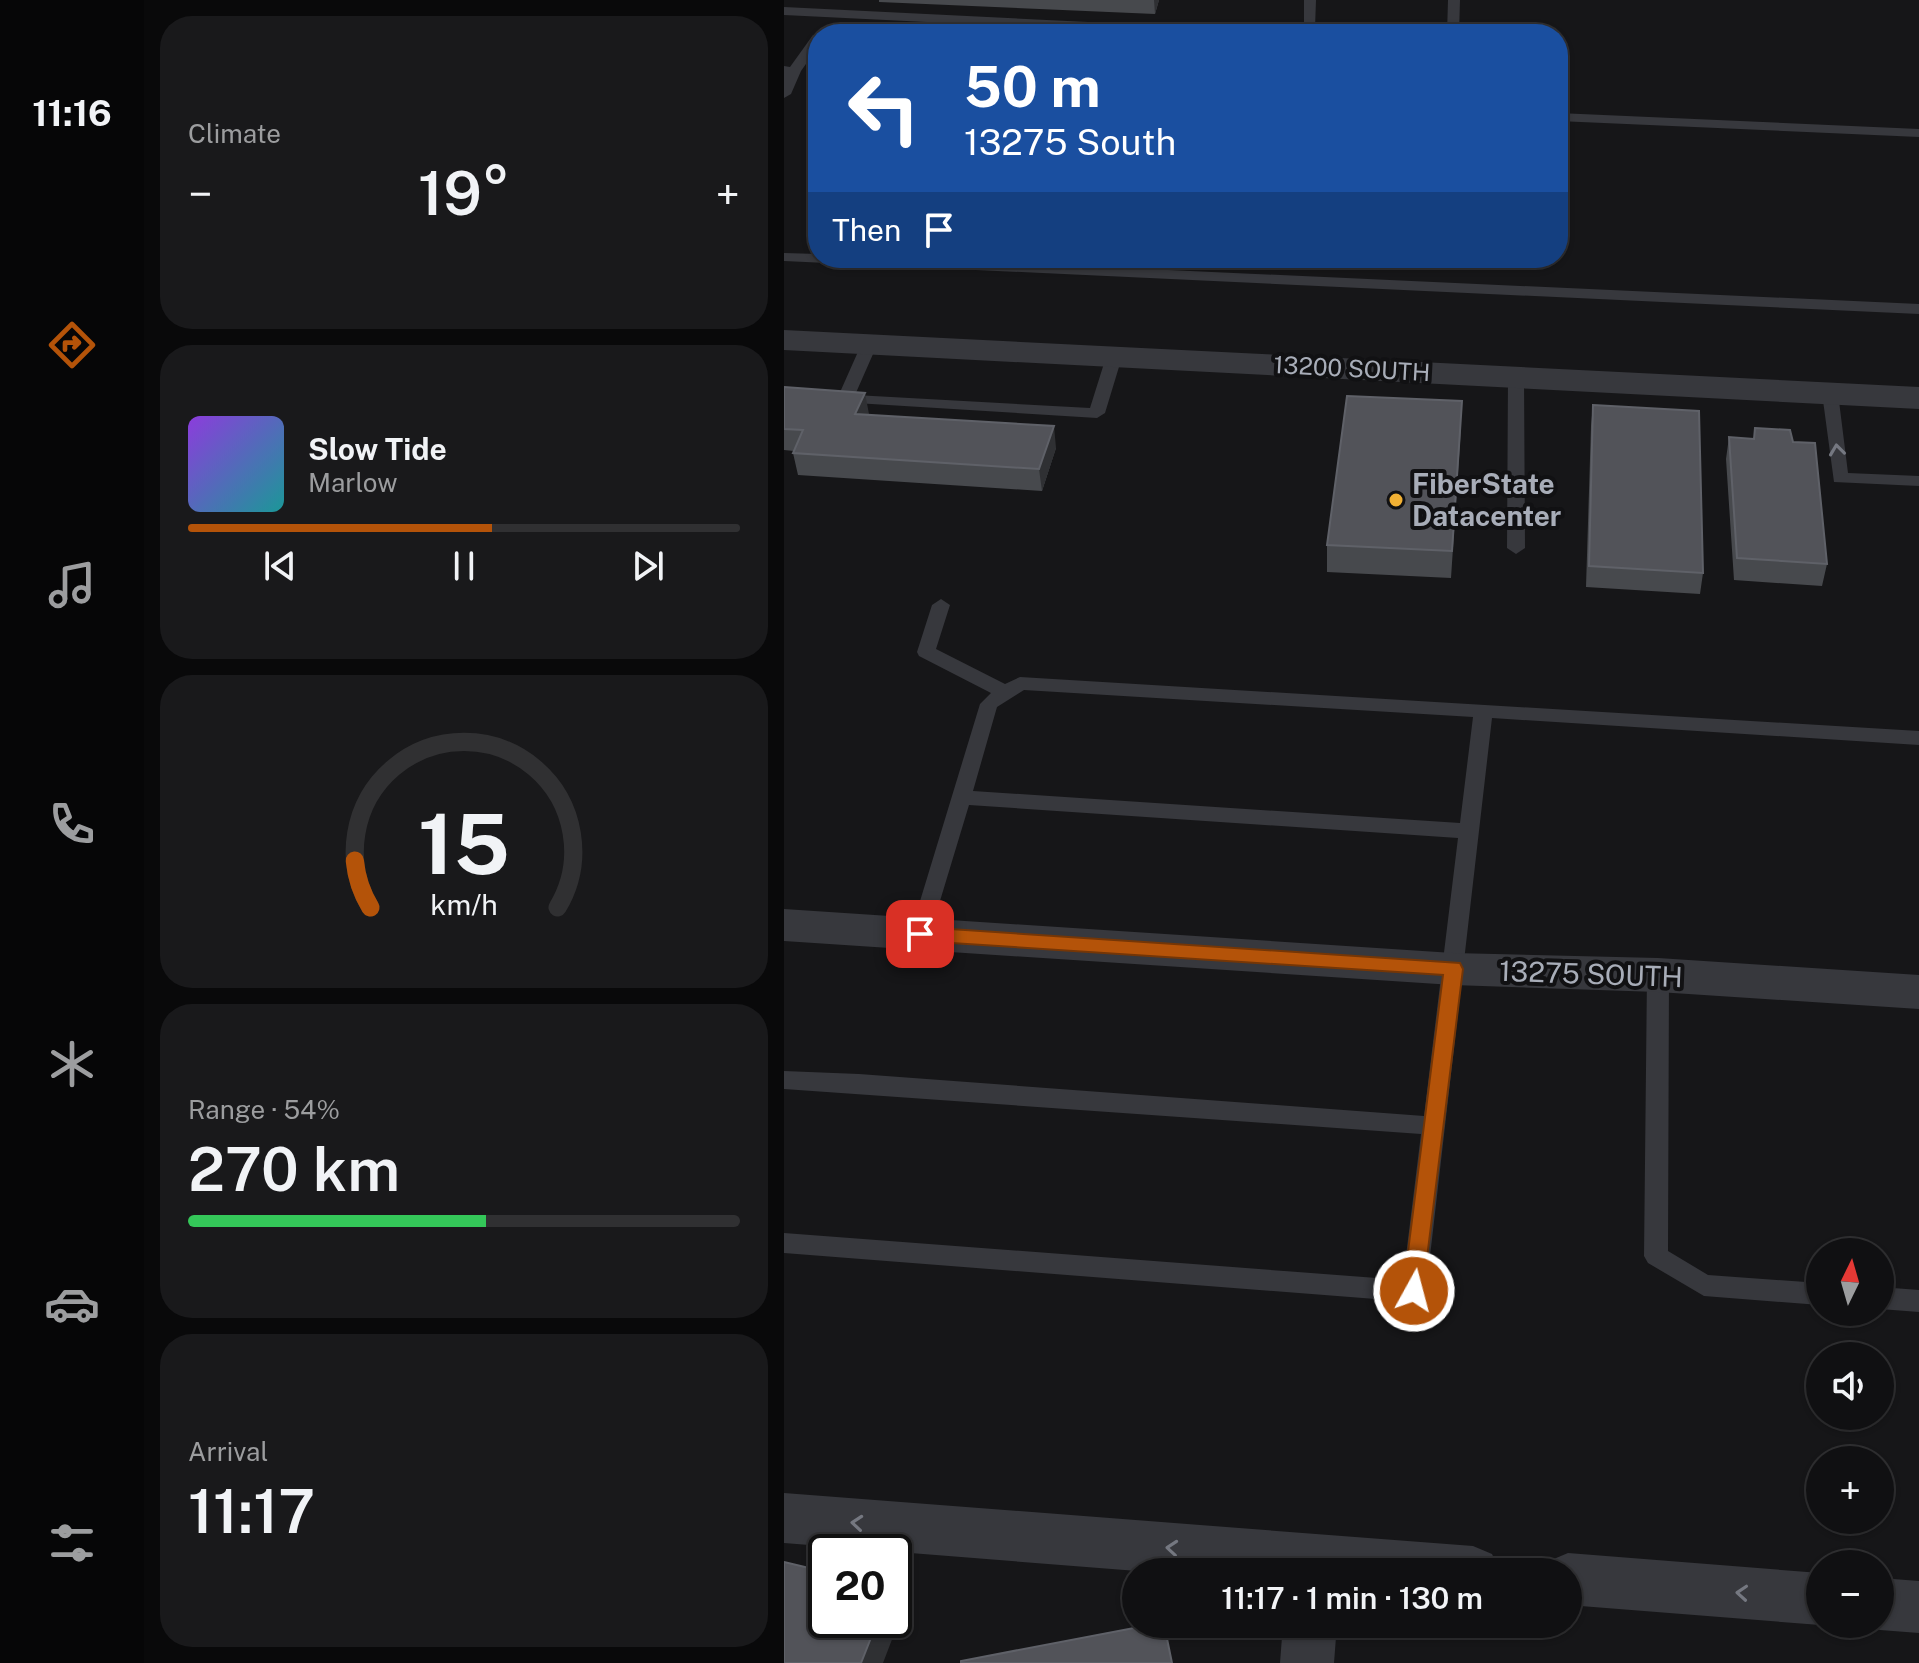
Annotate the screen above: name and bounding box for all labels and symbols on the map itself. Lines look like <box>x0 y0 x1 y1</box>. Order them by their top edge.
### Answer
street label: 13200 SOUTH <box>1273 350 1431 386</box>
one-way arrow <box>1829 444 1846 457</box>
place label: FiberState Datacenter <box>1412 467 1561 532</box>
marker: FiberState Datacenter <box>1387 491 1405 509</box>
pin <box>886 900 954 968</box>
street label: 13275 SOUTH <box>1499 954 1683 993</box>
north arrow <box>1806 1238 1894 1326</box>
position arrow <box>1372 1249 1456 1333</box>
one-way arrow <box>850 1515 863 1532</box>
speed limit sign: 20 <box>808 1534 912 1638</box>
one-way arrow <box>1165 1540 1178 1557</box>
one-way arrow <box>1735 1585 1748 1602</box>

